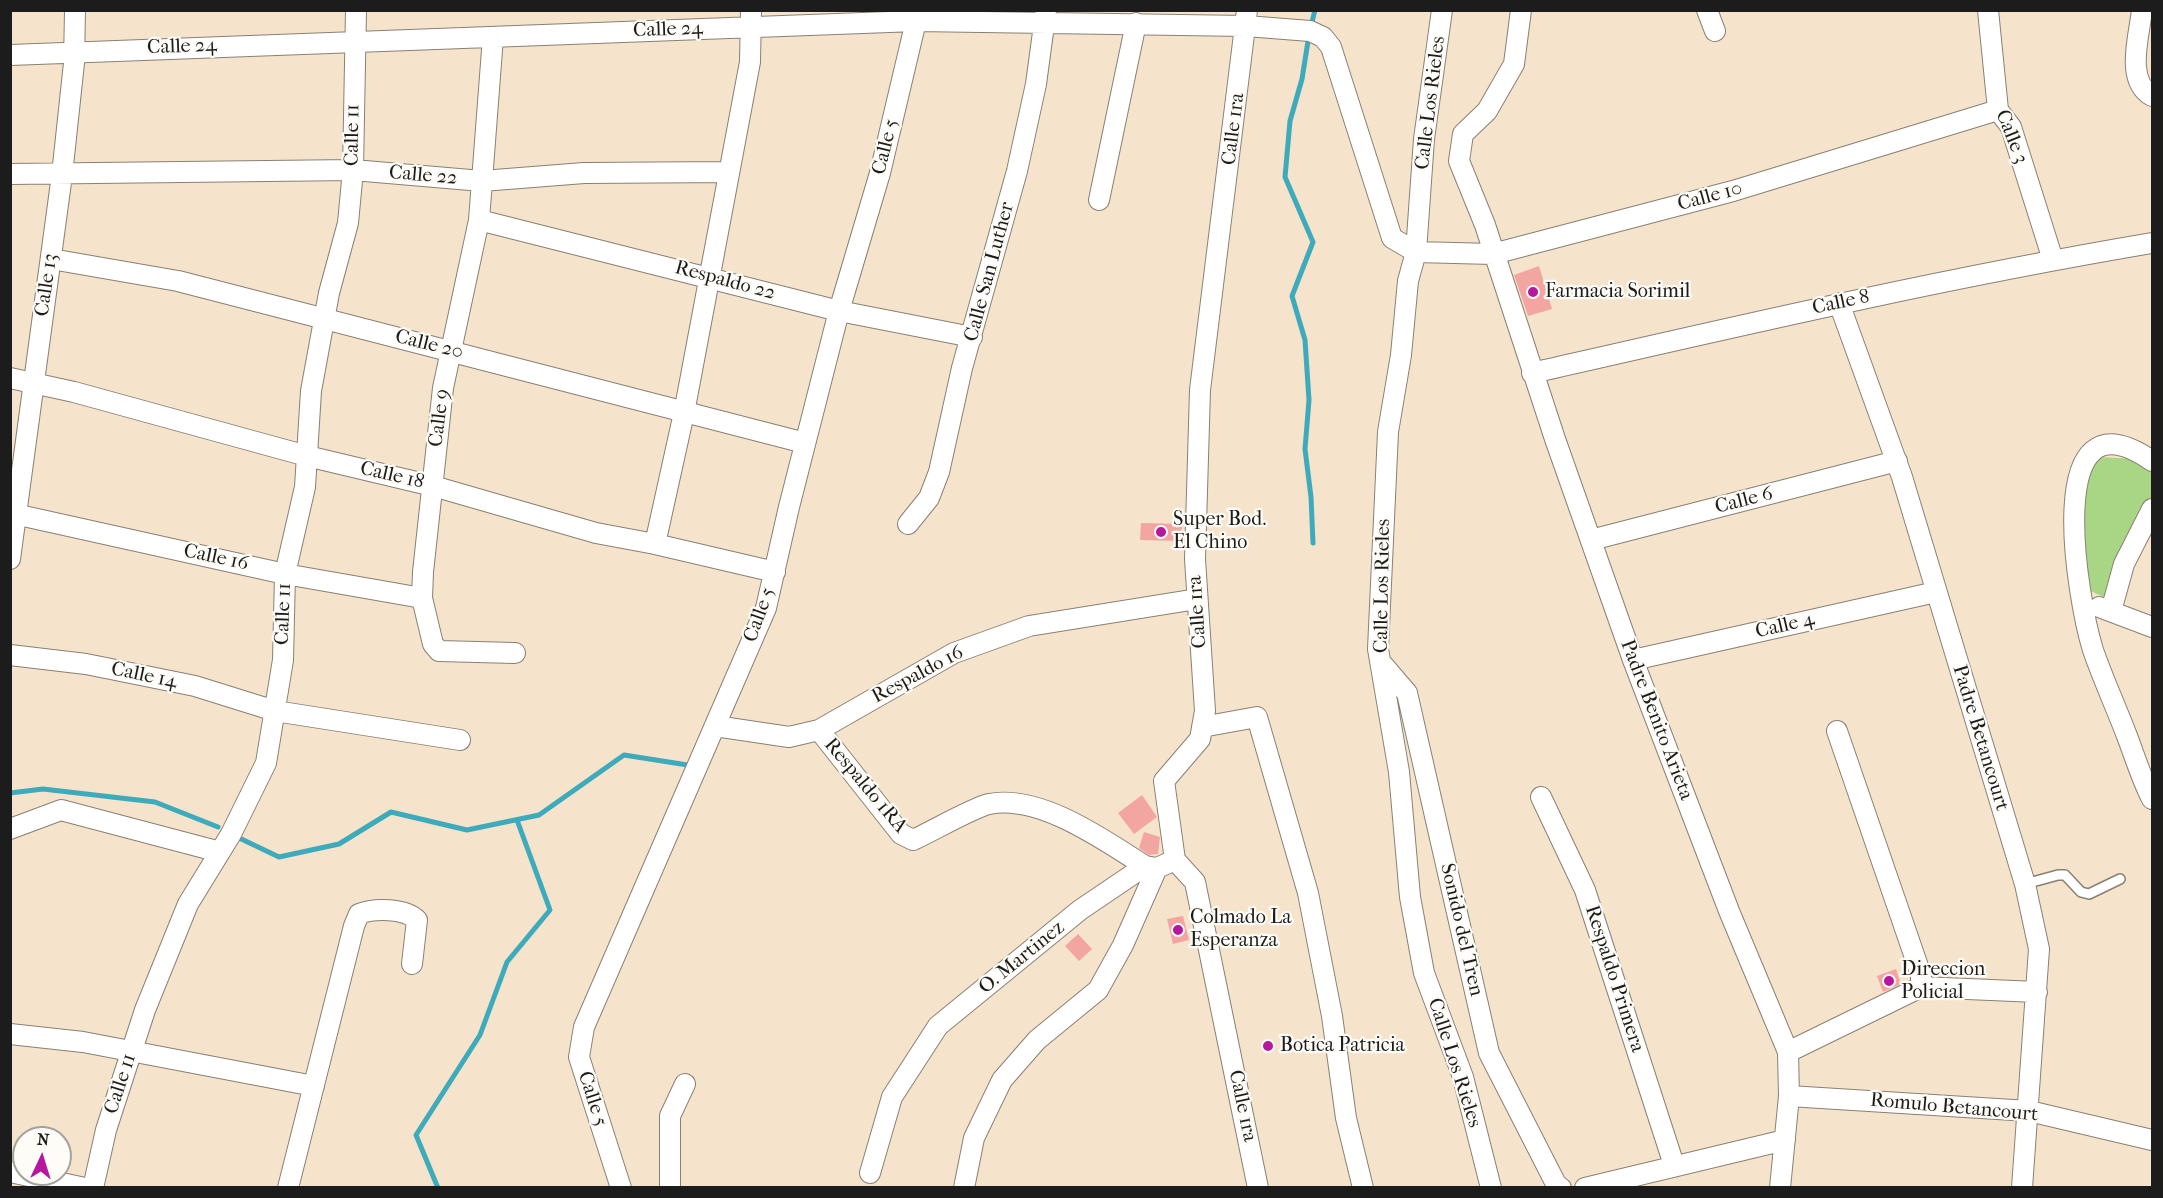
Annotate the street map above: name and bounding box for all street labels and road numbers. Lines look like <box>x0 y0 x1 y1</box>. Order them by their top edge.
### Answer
street label: Calle 24 <box>633 17 703 43</box>
street label: Calle 24 <box>147 34 217 60</box>
street label: Calle Los Rieles <box>1411 35 1451 171</box>
street label: Calle 1ra <box>1218 91 1250 167</box>
street label: Calle 11 <box>340 104 366 166</box>
street label: Calle 3 <box>1989 107 2033 167</box>
street label: Calle 5 <box>868 117 904 177</box>
street label: Calle 22 <box>388 161 458 191</box>
street label: Calle 10 <box>1675 177 1745 217</box>
street label: Calle San Luther <box>960 200 1020 344</box>
street label: Calle 13 <box>31 252 63 318</box>
street label: Respaldo 22 <box>672 256 778 306</box>
street label: Calle 8 <box>1810 285 1872 321</box>
street label: Calle 20 <box>393 325 465 365</box>
street label: Calle 9 <box>425 388 455 448</box>
street label: Calle 18 <box>358 457 426 495</box>
street label: Calle 6 <box>1713 482 1775 520</box>
street label: Calle Los Rieles <box>1370 519 1396 653</box>
street label: Calle 16 <box>181 539 251 577</box>
street label: Calle 1ra <box>1183 575 1213 649</box>
street label: Calle 11 <box>271 583 297 645</box>
street label: Calle 5 <box>739 584 781 646</box>
street label: Calle 4 <box>1753 608 1817 644</box>
street label: Padre Benito Arieta <box>1614 636 1698 804</box>
street label: Respaldo 16 <box>868 641 968 709</box>
street label: Calle 14 <box>109 657 179 695</box>
street label: Padre Betancourt <box>1946 662 2014 814</box>
street label: Respaldo 1RA <box>818 733 912 839</box>
street label: Sonido del Tren <box>1434 861 1488 999</box>
street label: Respaldo Primera <box>1579 903 1649 1055</box>
street label: O. Martinez <box>974 916 1070 1000</box>
street label: Calle Los Rieles <box>1422 995 1486 1131</box>
street label: Calle 11 <box>100 1051 142 1117</box>
street label: Calle 5 <box>572 1068 612 1130</box>
street label: Calle 1ra <box>1223 1068 1261 1144</box>
street label: Romulo Betancourt <box>1869 1089 2039 1127</box>

